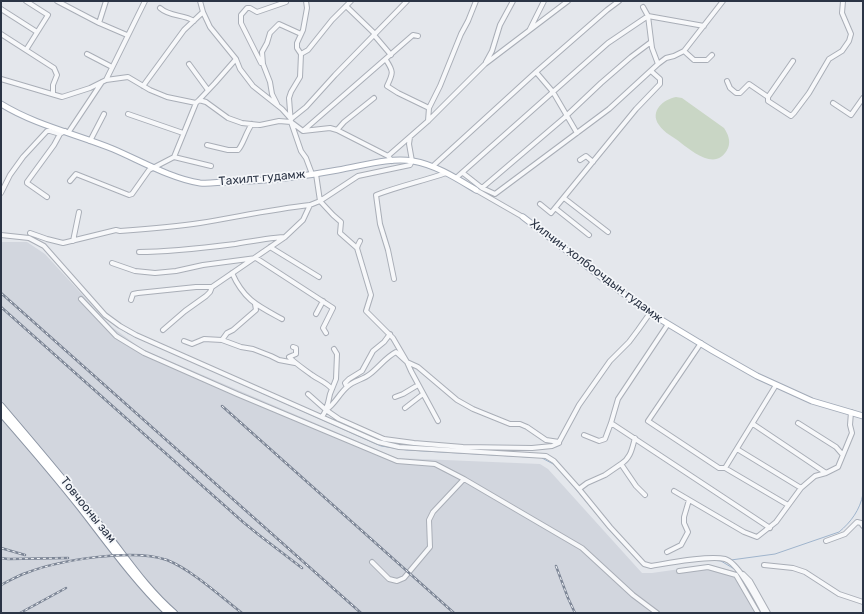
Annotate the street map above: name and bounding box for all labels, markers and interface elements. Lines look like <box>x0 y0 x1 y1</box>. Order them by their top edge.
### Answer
street label: Тахилт гудамж <box>218 167 306 189</box>
street label: Хилчин холбоочдын гудамж <box>527 216 665 326</box>
street label: Товчооны зам <box>57 474 119 546</box>

